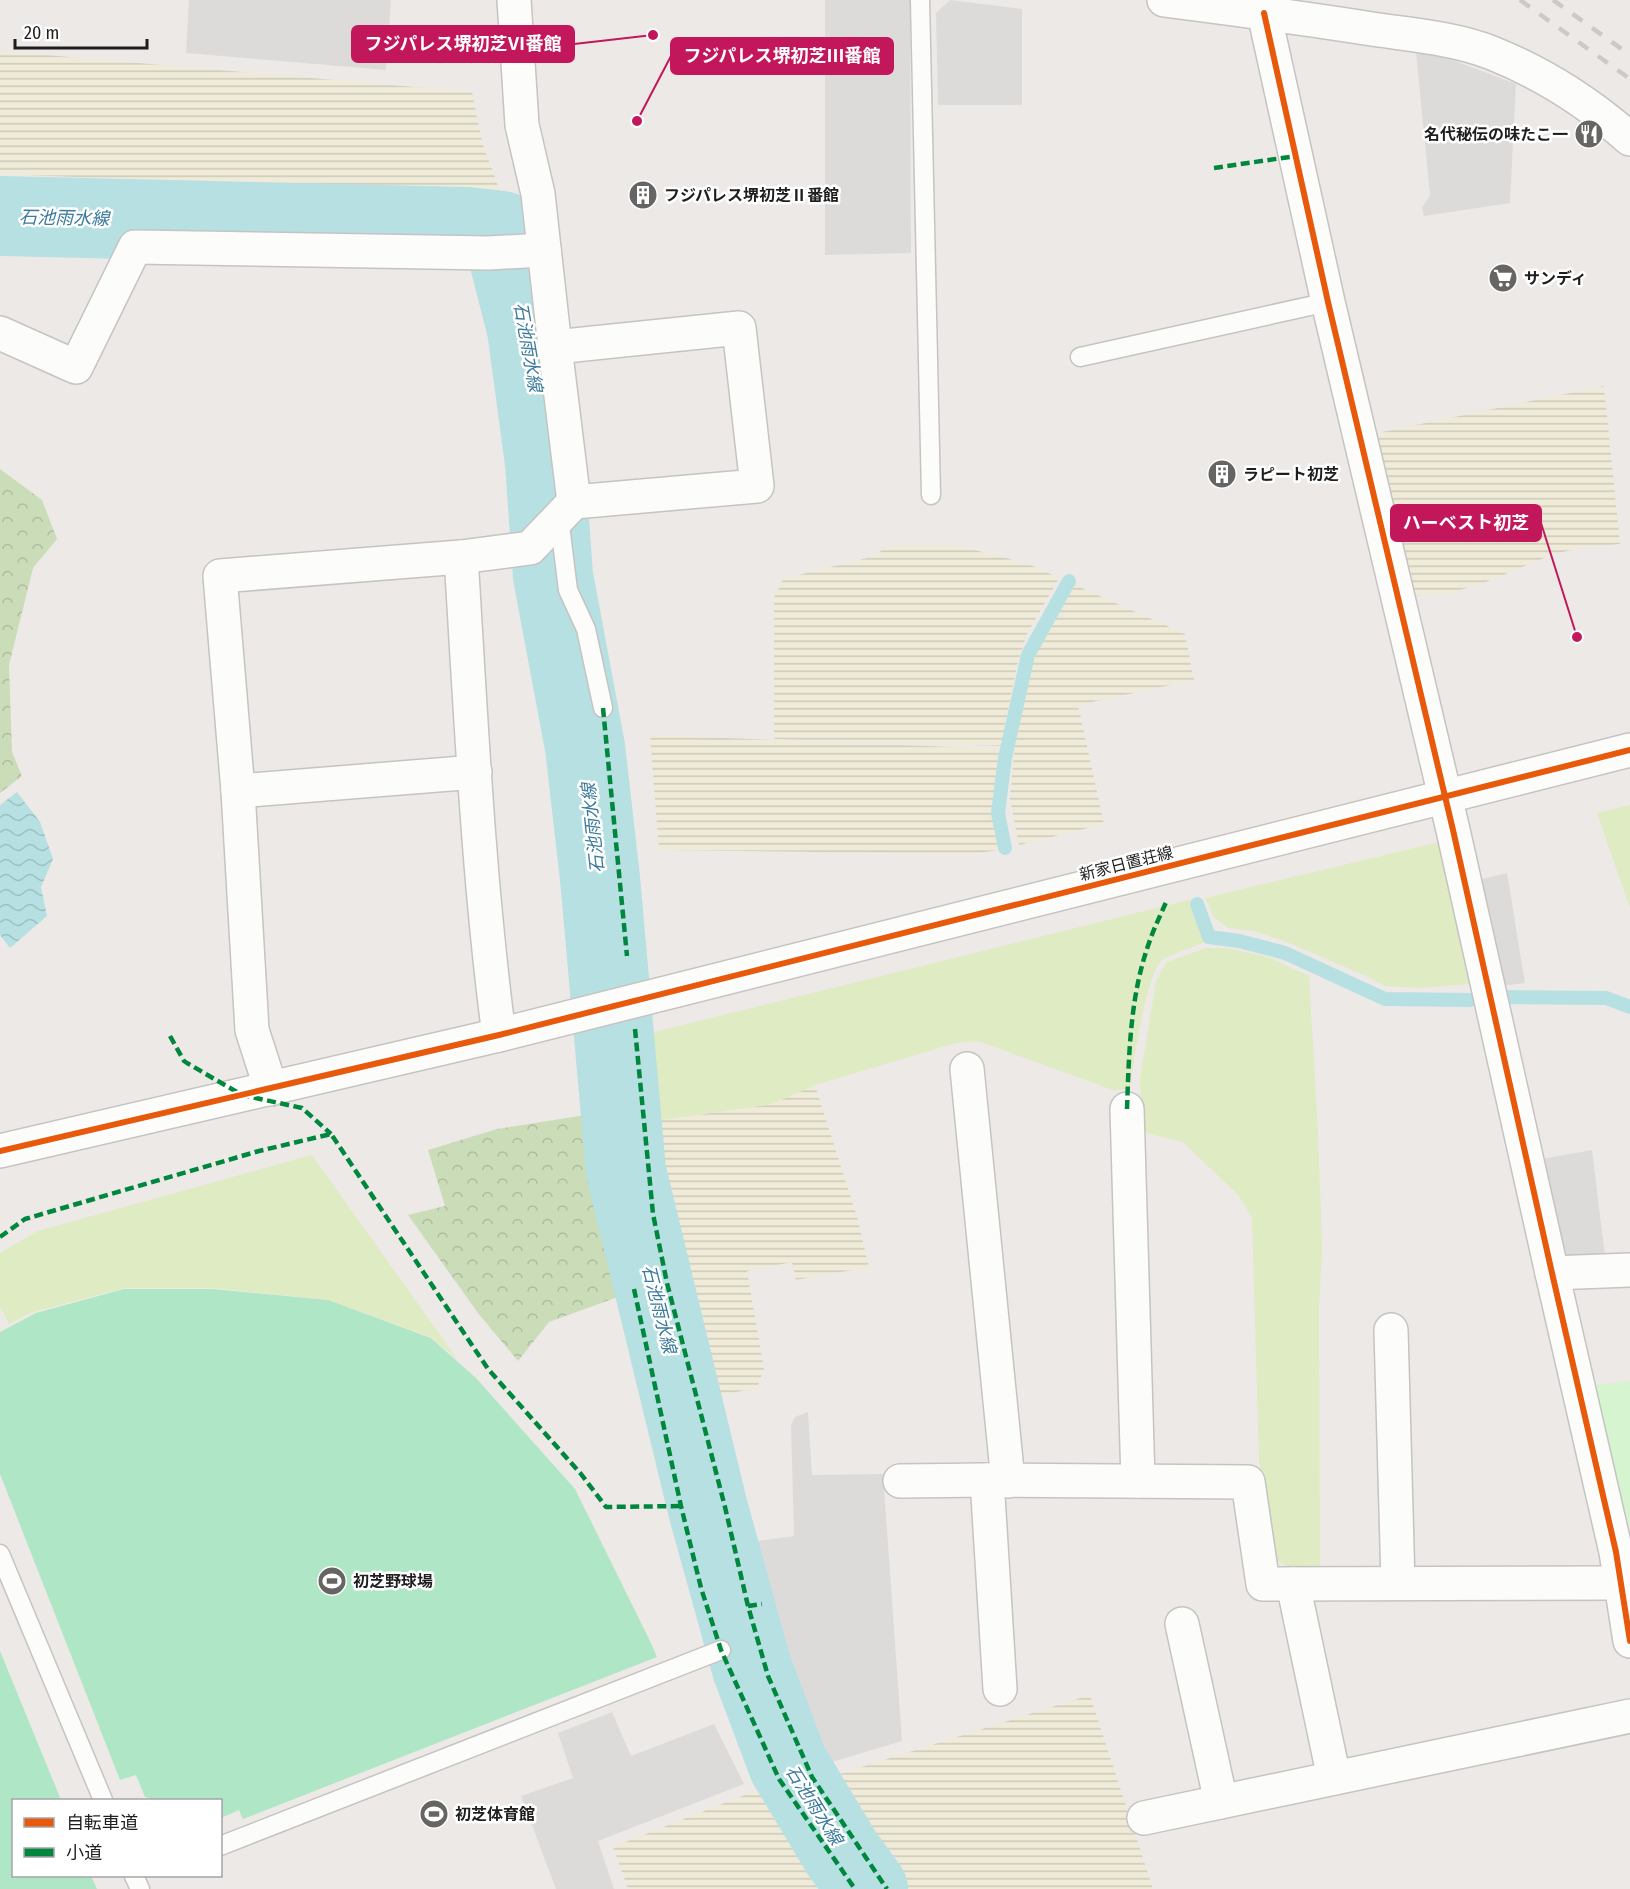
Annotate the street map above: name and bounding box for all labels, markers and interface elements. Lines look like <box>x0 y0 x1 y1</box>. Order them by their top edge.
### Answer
scale bar <box>15 12 147 50</box>
text: 20 m <box>24 22 59 44</box>
callout: フジパレス堺初芝Ⅵ番館 <box>352 26 574 62</box>
text: フジパレス堺初芝Ⅵ番館 <box>365 33 561 55</box>
callout: フジパレス堺初芝Ⅲ番館 <box>671 38 893 74</box>
text: フジパレス堺初芝Ⅲ番館 <box>684 45 880 67</box>
restaurant icon: 名代秘伝の味たこ一 <box>1573 118 1605 150</box>
place label: 名代秘伝の味たこ一 <box>1424 125 1568 144</box>
building icon: フジパレス堺初芝Ⅱ番館 <box>627 179 659 211</box>
place label: フジパレス堺初芝Ⅱ番館 <box>664 186 839 205</box>
water label: 石池雨水線 <box>19 206 111 230</box>
supermarket icon: サンディ <box>1487 262 1519 294</box>
place label: サンディ <box>1524 269 1587 288</box>
water label: 石池雨水線 <box>509 301 547 395</box>
building icon: ラピート初芝 <box>1206 458 1238 490</box>
place label: ラピート初芝 <box>1243 465 1339 484</box>
callout: ハーベスト初芝 <box>1391 505 1541 541</box>
text: ハーベスト初芝 <box>1403 512 1529 534</box>
water label: 石池雨水線 <box>577 780 609 874</box>
street label: 新家日置荘線 <box>1077 843 1175 884</box>
water label: 石池雨水線 <box>637 1263 681 1357</box>
sports icon: 初芝野球場 <box>316 1565 348 1597</box>
place label: 初芝野球場 <box>353 1572 433 1591</box>
water label: 石池雨水線 <box>781 1761 848 1851</box>
sports icon: 初芝体育館 <box>418 1798 450 1830</box>
legend <box>12 1799 222 1877</box>
place label: 初芝体育館 <box>455 1805 535 1824</box>
text: 自転車道 <box>66 1812 138 1834</box>
text: 小道 <box>66 1842 102 1864</box>

